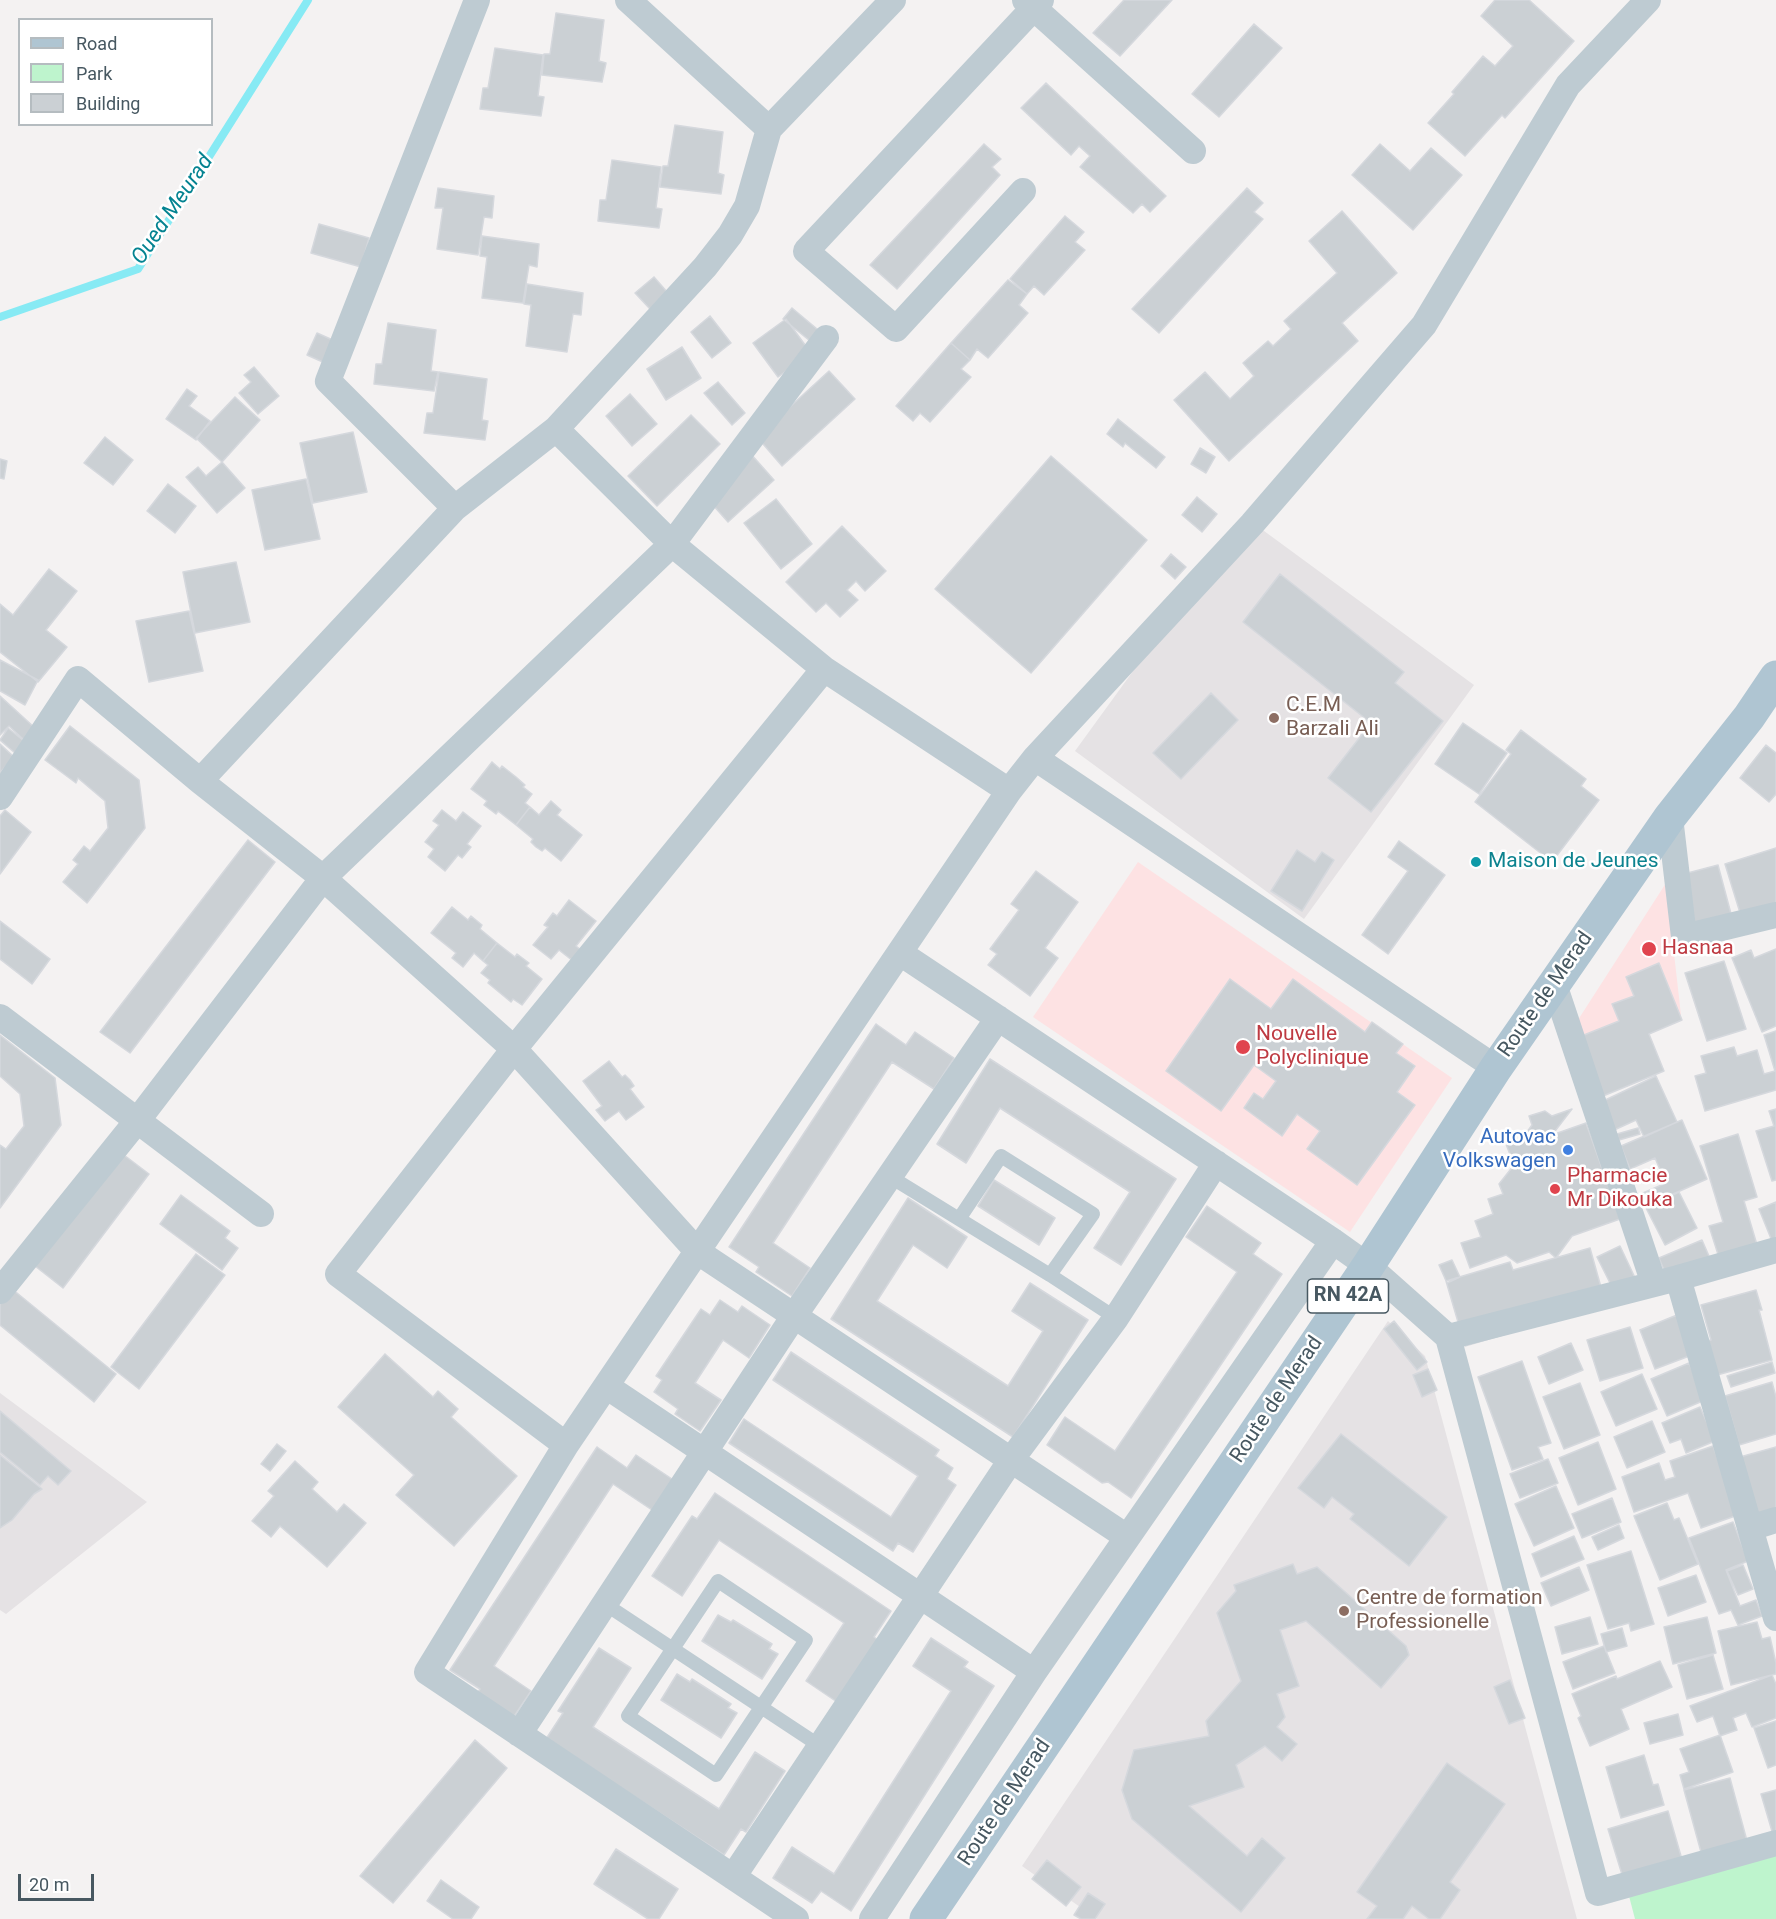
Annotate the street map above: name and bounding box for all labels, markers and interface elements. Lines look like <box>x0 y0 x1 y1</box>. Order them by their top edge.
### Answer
legend <box>18 18 213 126</box>
text: Road <box>76 33 117 54</box>
text: Park <box>76 63 112 84</box>
text: Building <box>76 93 140 114</box>
water label: Oued Meurad <box>126 150 220 270</box>
place label: C.E.M Barzali Ali <box>1286 693 1379 743</box>
marker: C.E.M Barzali Ali <box>1267 711 1281 725</box>
place label: Maison de Jeunes <box>1488 849 1659 875</box>
marker: Maison de Jeunes <box>1469 855 1483 869</box>
street label: Route de Merad <box>1493 927 1599 1063</box>
place label: Hasnaa <box>1662 936 1734 962</box>
marker: Hasnaa <box>1640 940 1658 958</box>
place label: Nouvelle Polyclinique <box>1256 1022 1369 1072</box>
marker: Nouvelle Polyclinique <box>1234 1038 1252 1056</box>
place label: Autovac Volkswagen <box>1443 1125 1556 1175</box>
marker: Autovac Volkswagen <box>1561 1143 1575 1157</box>
place label: Pharmacie Mr Dikouka <box>1567 1164 1673 1214</box>
marker: Pharmacie Mr Dikouka <box>1548 1182 1562 1196</box>
road number: RN 42A <box>1308 1279 1388 1313</box>
street label: Route de Merad <box>1225 1332 1329 1468</box>
place label: Centre de formation Professionelle <box>1356 1586 1543 1636</box>
marker: Centre de formation Professionelle <box>1337 1604 1351 1618</box>
street label: Route de Merad <box>953 1735 1057 1871</box>
scale bar <box>21 1862 98 1900</box>
text: 20 m <box>29 1874 69 1895</box>

